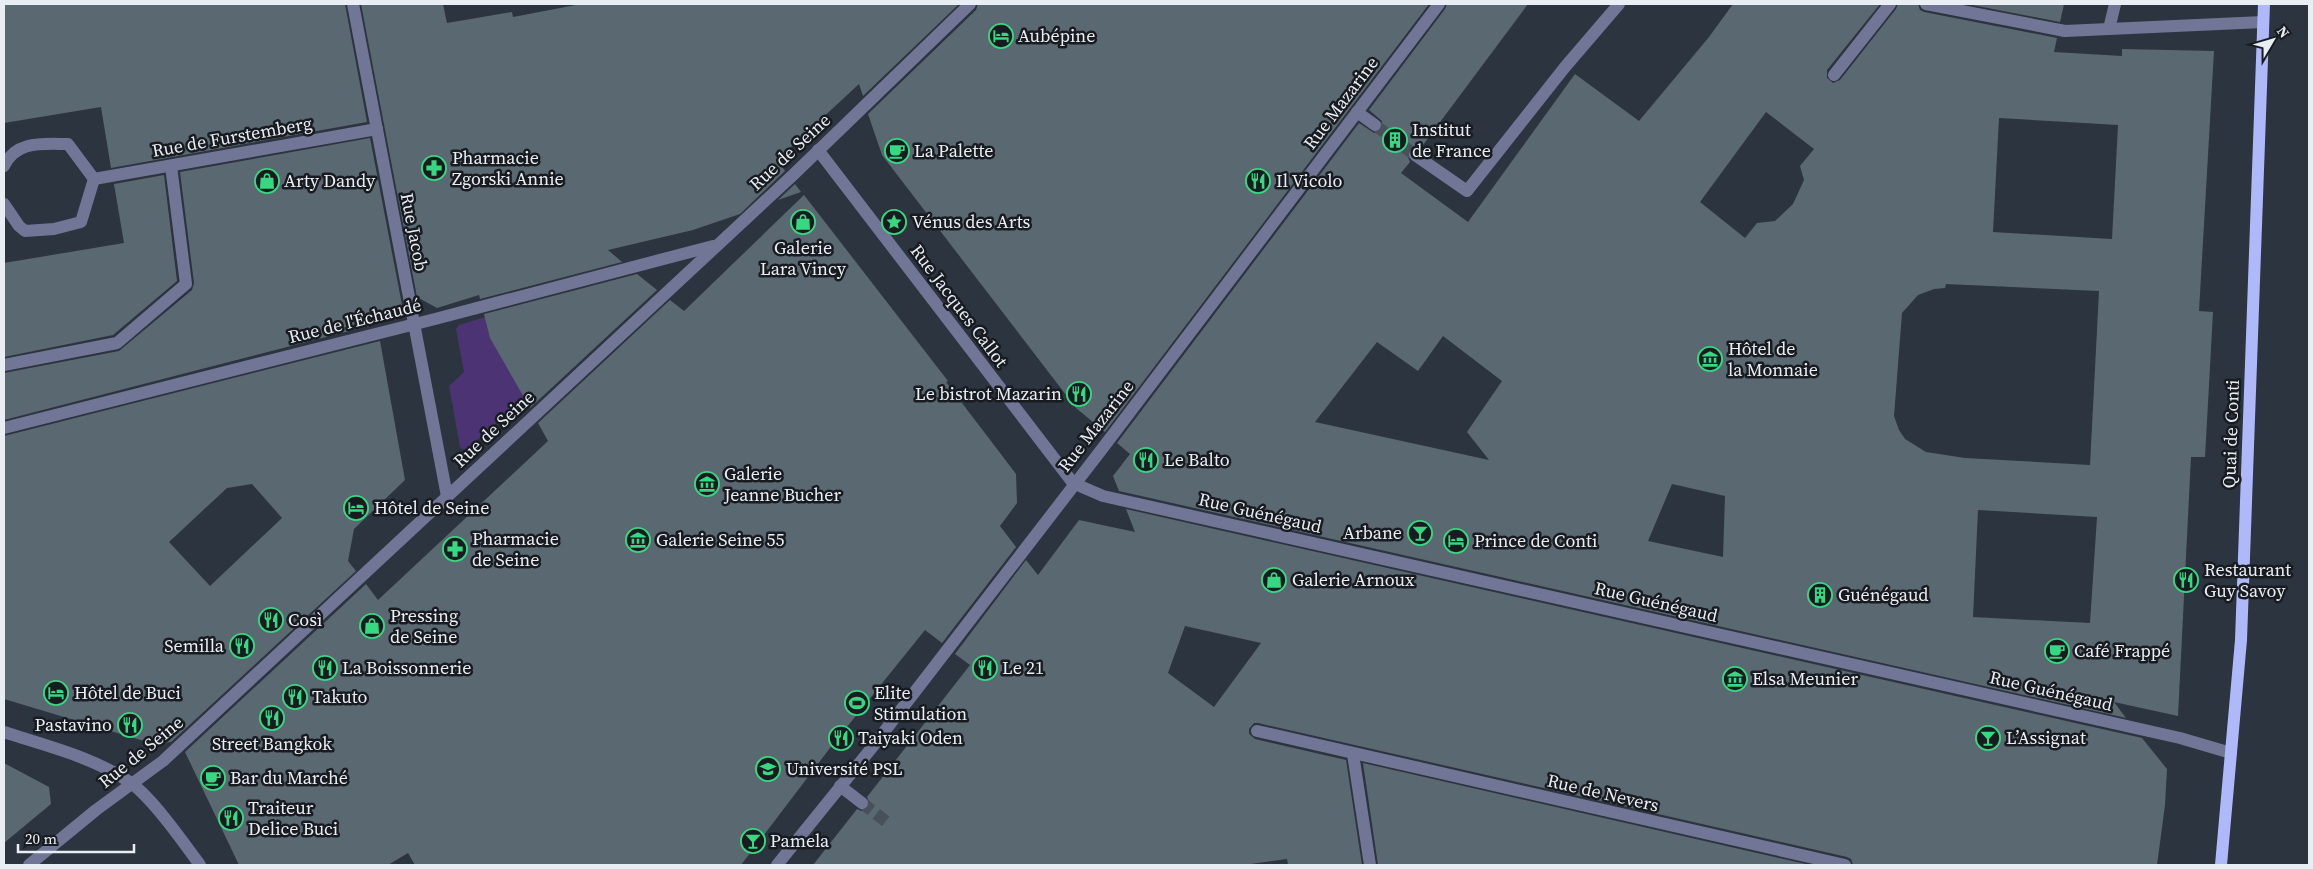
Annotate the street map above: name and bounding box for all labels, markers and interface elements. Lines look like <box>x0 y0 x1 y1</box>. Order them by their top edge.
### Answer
north arrow <box>2248 15 2298 65</box>
text: N <box>2272 22 2294 42</box>
hotel icon: Aubépine <box>988 23 1014 49</box>
place label: Aubépine <box>1018 23 1095 48</box>
street label: Rue Mazarine <box>1297 51 1384 154</box>
street label: Rue de Seine <box>744 107 836 196</box>
street label: Rue de Furstemberg <box>150 110 314 163</box>
place label: Institut de France <box>1412 117 1491 163</box>
building icon: Institut de France <box>1382 127 1408 153</box>
cafe icon: La Palette <box>884 138 910 164</box>
place label: La Palette <box>914 138 993 163</box>
place label: Pharmacie Zgorski Annie <box>452 145 564 191</box>
pharmacy icon: Pharmacie Zgorski Annie <box>421 155 447 181</box>
shop icon: Arty Dandy <box>254 168 280 194</box>
place label: Arty Dandy <box>284 168 376 193</box>
restaurant icon: Il Vicolo <box>1245 168 1271 194</box>
place label: Il Vicolo <box>1276 168 1343 193</box>
street label: Rue Jacob <box>395 190 434 273</box>
shop icon: Galerie Lara Vincy <box>790 209 816 235</box>
place icon: Vénus des Arts <box>881 209 907 235</box>
place label: Vénus des Arts <box>912 209 1031 234</box>
place label: Galerie Lara Vincy <box>760 235 847 281</box>
street label: Rue Jacques Callot <box>905 239 1014 372</box>
street label: Rue de l'Échaudé <box>286 292 424 349</box>
place label: Hôtel de la Monnaie <box>1728 336 1818 382</box>
museum icon: Hôtel de la Monnaie <box>1697 346 1723 372</box>
street label: Rue Mazarine <box>1052 374 1140 477</box>
street label: Quai de Conti <box>2216 379 2245 489</box>
place label: Le bistrot Mazarin <box>915 381 1062 406</box>
restaurant icon: Le bistrot Mazarin <box>1066 381 1092 407</box>
street label: Rue de Seine <box>448 384 540 473</box>
restaurant icon: Le Balto <box>1133 447 1159 473</box>
place label: Le Balto <box>1164 447 1230 472</box>
place label: Galerie Jeanne Bucher <box>723 461 841 507</box>
museum icon: Galerie Jeanne Bucher <box>694 471 720 497</box>
street label: Rue Guénégaud <box>1196 486 1324 539</box>
hotel icon: Hôtel de Seine <box>343 495 369 521</box>
place label: Hôtel de Seine <box>374 495 489 520</box>
place label: Arbane <box>1343 520 1402 545</box>
bar icon: Arbane <box>1407 520 1433 546</box>
place label: Pharmacie de Seine <box>472 526 559 572</box>
museum icon: Galerie Seine 55 <box>625 527 651 553</box>
place label: Galerie Seine 55 <box>656 527 784 552</box>
hotel icon: Prince de Conti <box>1443 528 1469 554</box>
place label: Prince de Conti <box>1474 528 1597 553</box>
pharmacy icon: Pharmacie de Seine <box>442 536 468 562</box>
place label: Restaurant Guy Savoy <box>2204 557 2291 603</box>
shop icon: Galerie Arnoux <box>1261 567 1287 593</box>
place label: Galerie Arnoux <box>1292 567 1415 592</box>
restaurant icon: Restaurant Guy Savoy <box>2173 567 2199 593</box>
street label: Rue Guénégaud <box>1592 575 1720 628</box>
building icon: Guénégaud <box>1807 582 1833 608</box>
place label: Guénégaud <box>1838 582 1929 607</box>
place label: Pressing de Seine <box>390 603 458 649</box>
restaurant icon: Così <box>258 607 284 633</box>
place label: Così <box>288 607 322 632</box>
shop icon: Pressing de Seine <box>359 613 385 639</box>
place label: Semilla <box>164 633 225 658</box>
restaurant icon: Semilla <box>229 633 255 659</box>
cafe icon: Café Frappé <box>2044 638 2070 664</box>
place label: Café Frappé <box>2074 638 2170 663</box>
restaurant icon: La Boissonnerie <box>312 655 338 681</box>
place label: La Boissonnerie <box>342 655 471 680</box>
restaurant icon: Le 21 <box>972 655 998 681</box>
place label: Le 21 <box>1002 655 1044 680</box>
street label: Rue Guénégaud <box>1987 664 2115 717</box>
museum icon: Elsa Meunier <box>1722 666 1748 692</box>
place label: Elsa Meunier <box>1752 666 1858 691</box>
hotel icon: Hôtel de Buci <box>43 680 69 706</box>
place label: Hôtel de Buci <box>74 680 181 705</box>
place label: Elite Stimulation <box>874 680 967 726</box>
restaurant icon: Takuto <box>282 684 308 710</box>
place label: Takuto <box>312 684 367 709</box>
sports icon: Elite Stimulation <box>844 690 870 716</box>
restaurant icon: Street Bangkok <box>259 705 285 731</box>
street label: Rue de Seine <box>93 710 188 794</box>
place label: Pastavino <box>35 712 112 737</box>
restaurant icon: Pastavino <box>117 712 143 738</box>
restaurant icon: Taiyaki Oden <box>828 725 854 751</box>
place label: Taiyaki Oden <box>858 725 963 750</box>
bar icon: L’Assignat <box>1975 725 2001 751</box>
place label: L’Assignat <box>2006 725 2086 750</box>
place label: Street Bangkok <box>212 731 332 756</box>
school or university icon: Université PSL <box>755 756 781 782</box>
place label: Université PSL <box>786 756 903 781</box>
cafe icon: Bar du Marché <box>200 765 226 791</box>
place label: Bar du Marché <box>230 765 348 790</box>
street label: Rue de Nevers <box>1545 768 1662 818</box>
place label: Traiteur Delice Buci <box>248 795 338 841</box>
restaurant icon: Traiteur Delice Buci <box>218 805 244 831</box>
scale bar <box>18 822 134 854</box>
text: 20 m <box>25 828 57 849</box>
bar icon: Pamela <box>740 828 766 854</box>
place label: Pamela <box>770 828 830 853</box>

